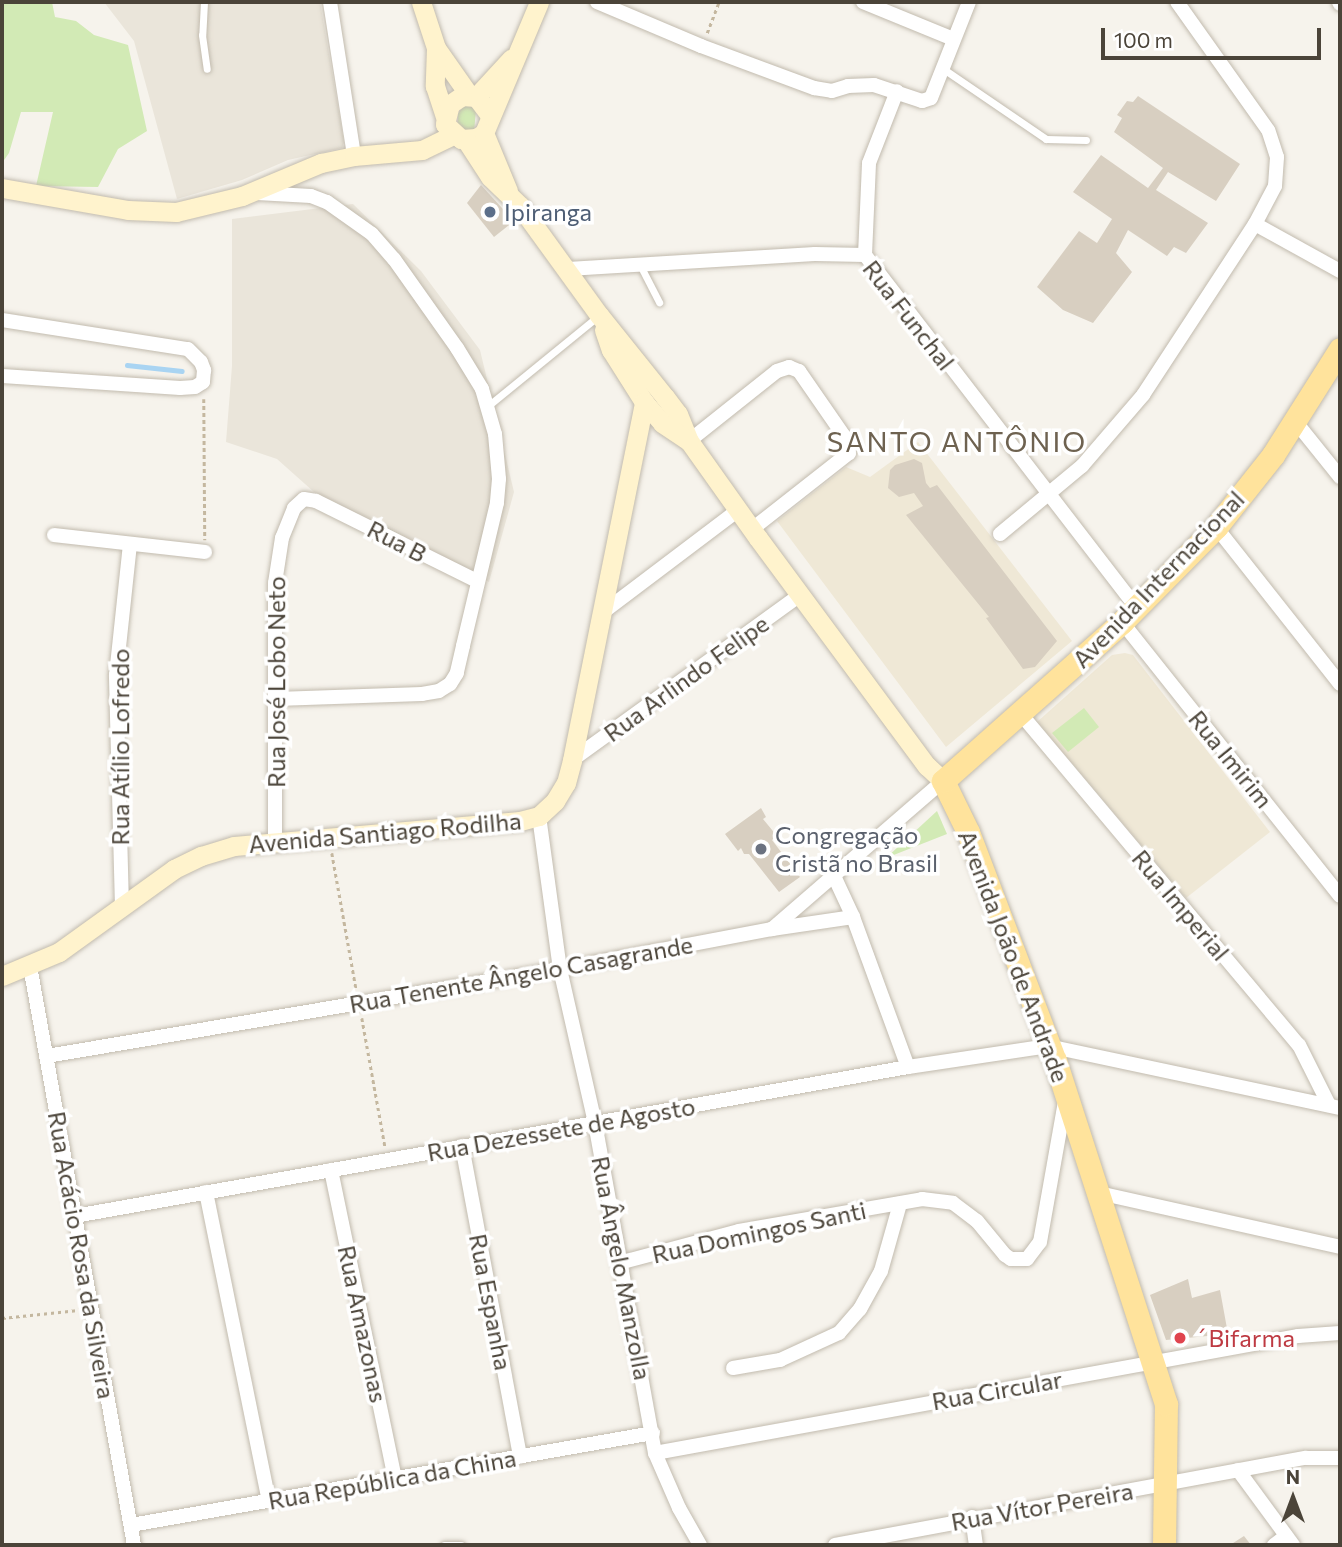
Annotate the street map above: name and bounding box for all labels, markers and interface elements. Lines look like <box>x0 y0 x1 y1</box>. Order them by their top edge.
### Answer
scale bar <box>1104 14 1324 58</box>
text: 100 m <box>1114 27 1173 52</box>
place label: Ipiranga <box>504 198 592 226</box>
marker: Ipiranga <box>482 204 498 220</box>
street label: Rua Funchal <box>857 254 961 376</box>
district label: SANTO ANTÔNIO <box>828 424 1086 458</box>
street label: Avenida Internacional <box>1066 485 1250 673</box>
street label: Rua B <box>363 514 431 568</box>
street label: Rua José Lobo Neto <box>262 576 290 788</box>
street label: Rua Arlindo Felipe <box>598 609 774 747</box>
street label: Rua Atílio Lofredo <box>106 649 134 845</box>
street label: Rua Imirim <box>1183 704 1279 814</box>
street label: Avenida Santiago Rodilha <box>247 806 523 858</box>
place label: Congregação Cristã no Brasil <box>775 821 938 877</box>
street label: Avenida João de Andrade <box>953 826 1075 1086</box>
marker: Congregação Cristã no Brasil <box>753 841 769 857</box>
street label: Rua Imperial <box>1126 844 1236 966</box>
street label: Rua Tenente Ângelo Casagrande <box>347 930 695 1018</box>
street label: Rua Dezessete de Agosto <box>425 1091 697 1167</box>
street label: Rua Acácio Rosa da Silveira <box>43 1109 121 1401</box>
street label: Rua Ângelo Manzolla <box>586 1154 658 1382</box>
street label: Rua Domingos Santi <box>649 1195 869 1269</box>
street label: Rua Espanha <box>464 1231 518 1373</box>
street label: Rua Amazonas <box>332 1243 394 1405</box>
place label: ´Bifarma <box>1194 1324 1295 1352</box>
marker: ´Bifarma <box>1172 1330 1188 1346</box>
street label: Rua Circular <box>930 1364 1064 1416</box>
street label: Rua República da China <box>266 1443 518 1515</box>
north arrow <box>1258 1463 1328 1533</box>
text: N <box>1286 1465 1300 1488</box>
street label: Rua Vítor Pereira <box>949 1476 1135 1536</box>

